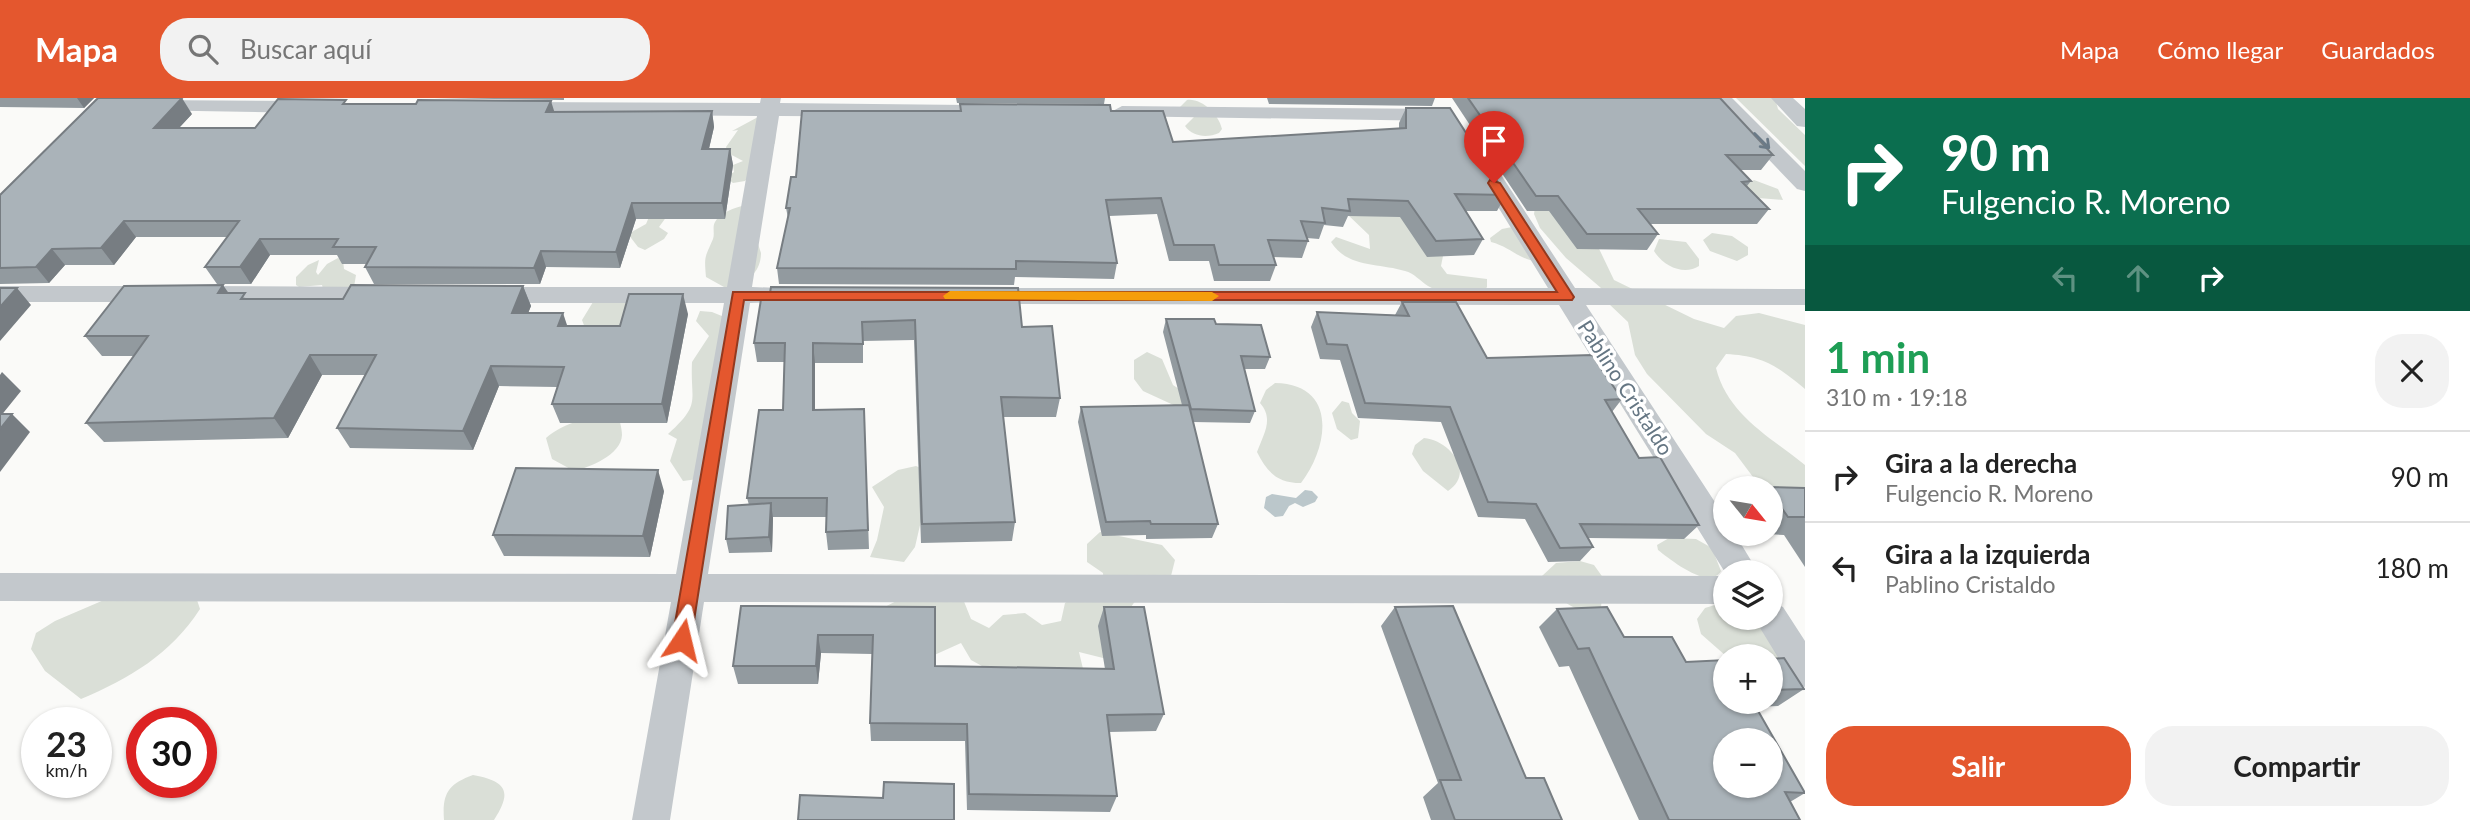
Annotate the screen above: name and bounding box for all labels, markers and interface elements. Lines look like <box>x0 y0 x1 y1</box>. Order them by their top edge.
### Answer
search box <box>160 18 650 81</box>
text: Mapa <box>35 29 118 69</box>
icon: search <box>184 30 222 68</box>
text: Buscar aquí <box>240 33 371 65</box>
text: Mapa <box>2060 35 2119 64</box>
text: Cómo llegar <box>2157 35 2283 64</box>
text: Guardados <box>2321 35 2435 64</box>
pin <box>1464 111 1524 183</box>
icon: arrive <box>1475 122 1513 160</box>
text: 90 m <box>1941 123 2051 181</box>
icon: right <box>1826 126 1917 217</box>
one-way arrow <box>1754 132 1771 149</box>
text: Fulgencio R. Moreno <box>1941 182 2231 221</box>
icon: left <box>2046 259 2084 297</box>
icon: ahead <box>2119 259 2157 297</box>
icon: right <box>2192 259 2230 297</box>
street label: Pablino Cristaldo <box>1573 315 1679 459</box>
text: 1 min <box>1826 332 1930 382</box>
button: close <box>2375 334 2449 408</box>
text: 310 m · 19:18 <box>1826 383 1968 411</box>
text: Gira a la derecha <box>1885 447 2077 479</box>
icon: right <box>1826 458 1864 496</box>
text: 90 m <box>2391 461 2449 493</box>
north arrow <box>1713 476 1783 546</box>
map controls <box>1713 476 1783 798</box>
text: Fulgencio R. Moreno <box>1885 479 2093 507</box>
text: Gira a la izquierda <box>1885 538 2091 570</box>
icon: left <box>1826 549 1864 587</box>
text: 180 m <box>2376 552 2449 584</box>
button: layers <box>1713 560 1783 630</box>
text: Pablino Cristaldo <box>1885 570 2056 598</box>
position arrow <box>645 603 719 677</box>
button: + <box>1713 644 1783 714</box>
speed limit sign: 30 <box>126 707 217 798</box>
text: 23 <box>46 722 87 764</box>
button: Salir <box>1826 726 2131 806</box>
button: Compartir <box>2145 726 2449 806</box>
button: − <box>1713 728 1783 798</box>
text: km/h <box>45 759 88 781</box>

